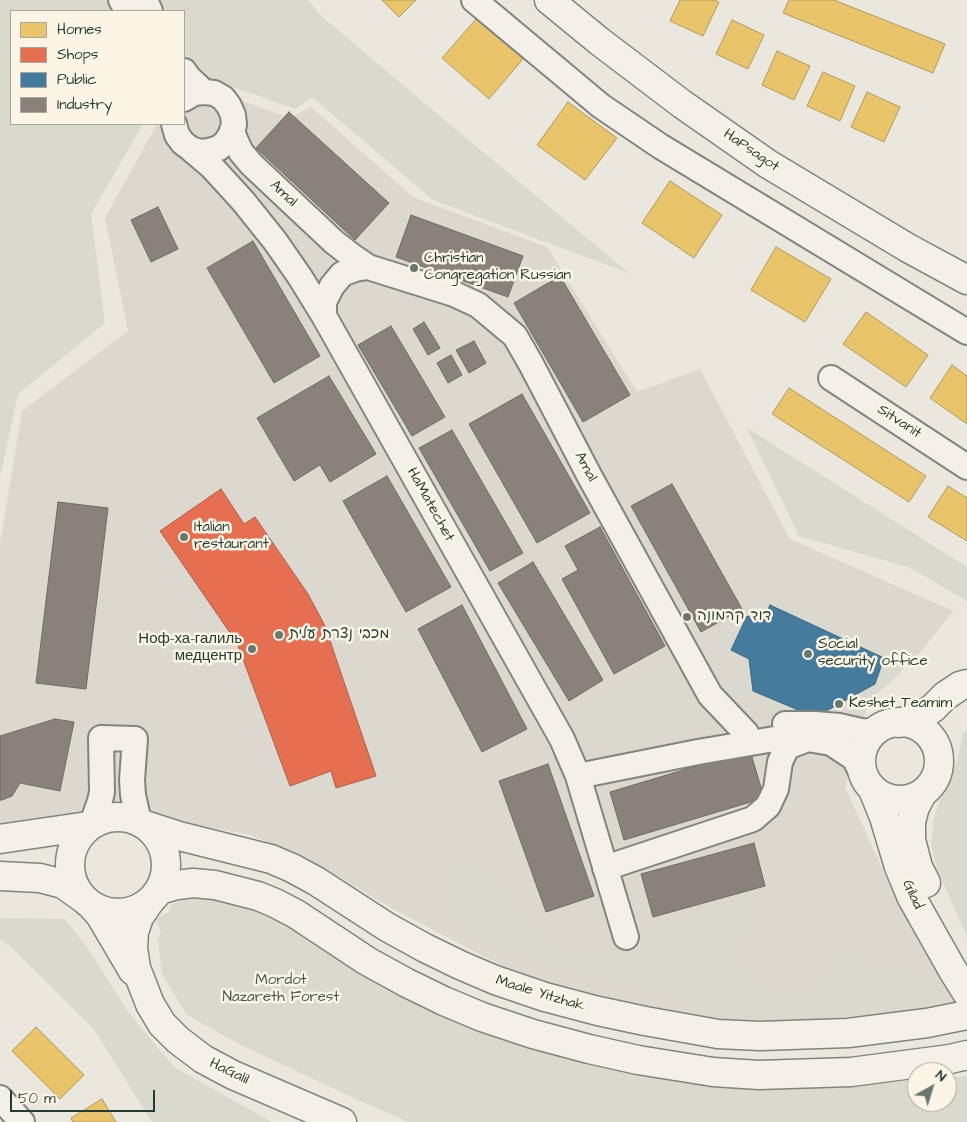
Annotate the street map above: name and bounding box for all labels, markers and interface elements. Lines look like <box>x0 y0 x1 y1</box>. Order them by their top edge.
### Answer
legend <box>10 10 185 125</box>
text: Homes <box>57 19 102 40</box>
text: Shops <box>57 44 98 65</box>
text: Public <box>57 69 97 90</box>
text: Industry <box>57 94 112 115</box>
street label: HaPsagot <box>720 126 782 176</box>
street label: Amal <box>265 177 301 211</box>
place label: Christian Congregation Russian <box>424 250 571 285</box>
marker: Christian Congregation Russian <box>408 262 420 274</box>
street label: Sitvanit <box>873 401 925 443</box>
street label: Amal <box>570 449 600 485</box>
street label: HaMatechet <box>402 465 458 545</box>
place label: Italian restaurant <box>194 519 269 554</box>
marker: Italian restaurant <box>178 531 190 543</box>
place label: דוד קרמונה <box>697 608 771 626</box>
marker: דוד קרמונה <box>681 611 693 623</box>
place label: מכבי נצרת עלית <box>289 626 389 644</box>
marker: מכבי נצרת עלית <box>273 629 285 641</box>
place label: Ноф-ха-галиль медцентр <box>138 631 242 666</box>
place label: Social security office <box>818 636 928 671</box>
marker: Ноф-ха-галиль медцентр <box>246 643 258 655</box>
marker: Social security office <box>802 648 814 660</box>
place label: Keshet Teamim <box>849 695 952 713</box>
marker: Keshet Teamim <box>833 698 845 710</box>
street label: Gilad <box>897 877 927 913</box>
park label: Mordot Nazareth Forest <box>223 972 339 1007</box>
street label: Maale Yitzhak <box>493 972 587 1016</box>
street label: HaGalil <box>206 1055 252 1089</box>
north arrow <box>907 1062 957 1112</box>
text: N <box>931 1066 951 1087</box>
scale bar <box>12 1080 158 1112</box>
text: 50 m <box>18 1088 56 1109</box>

